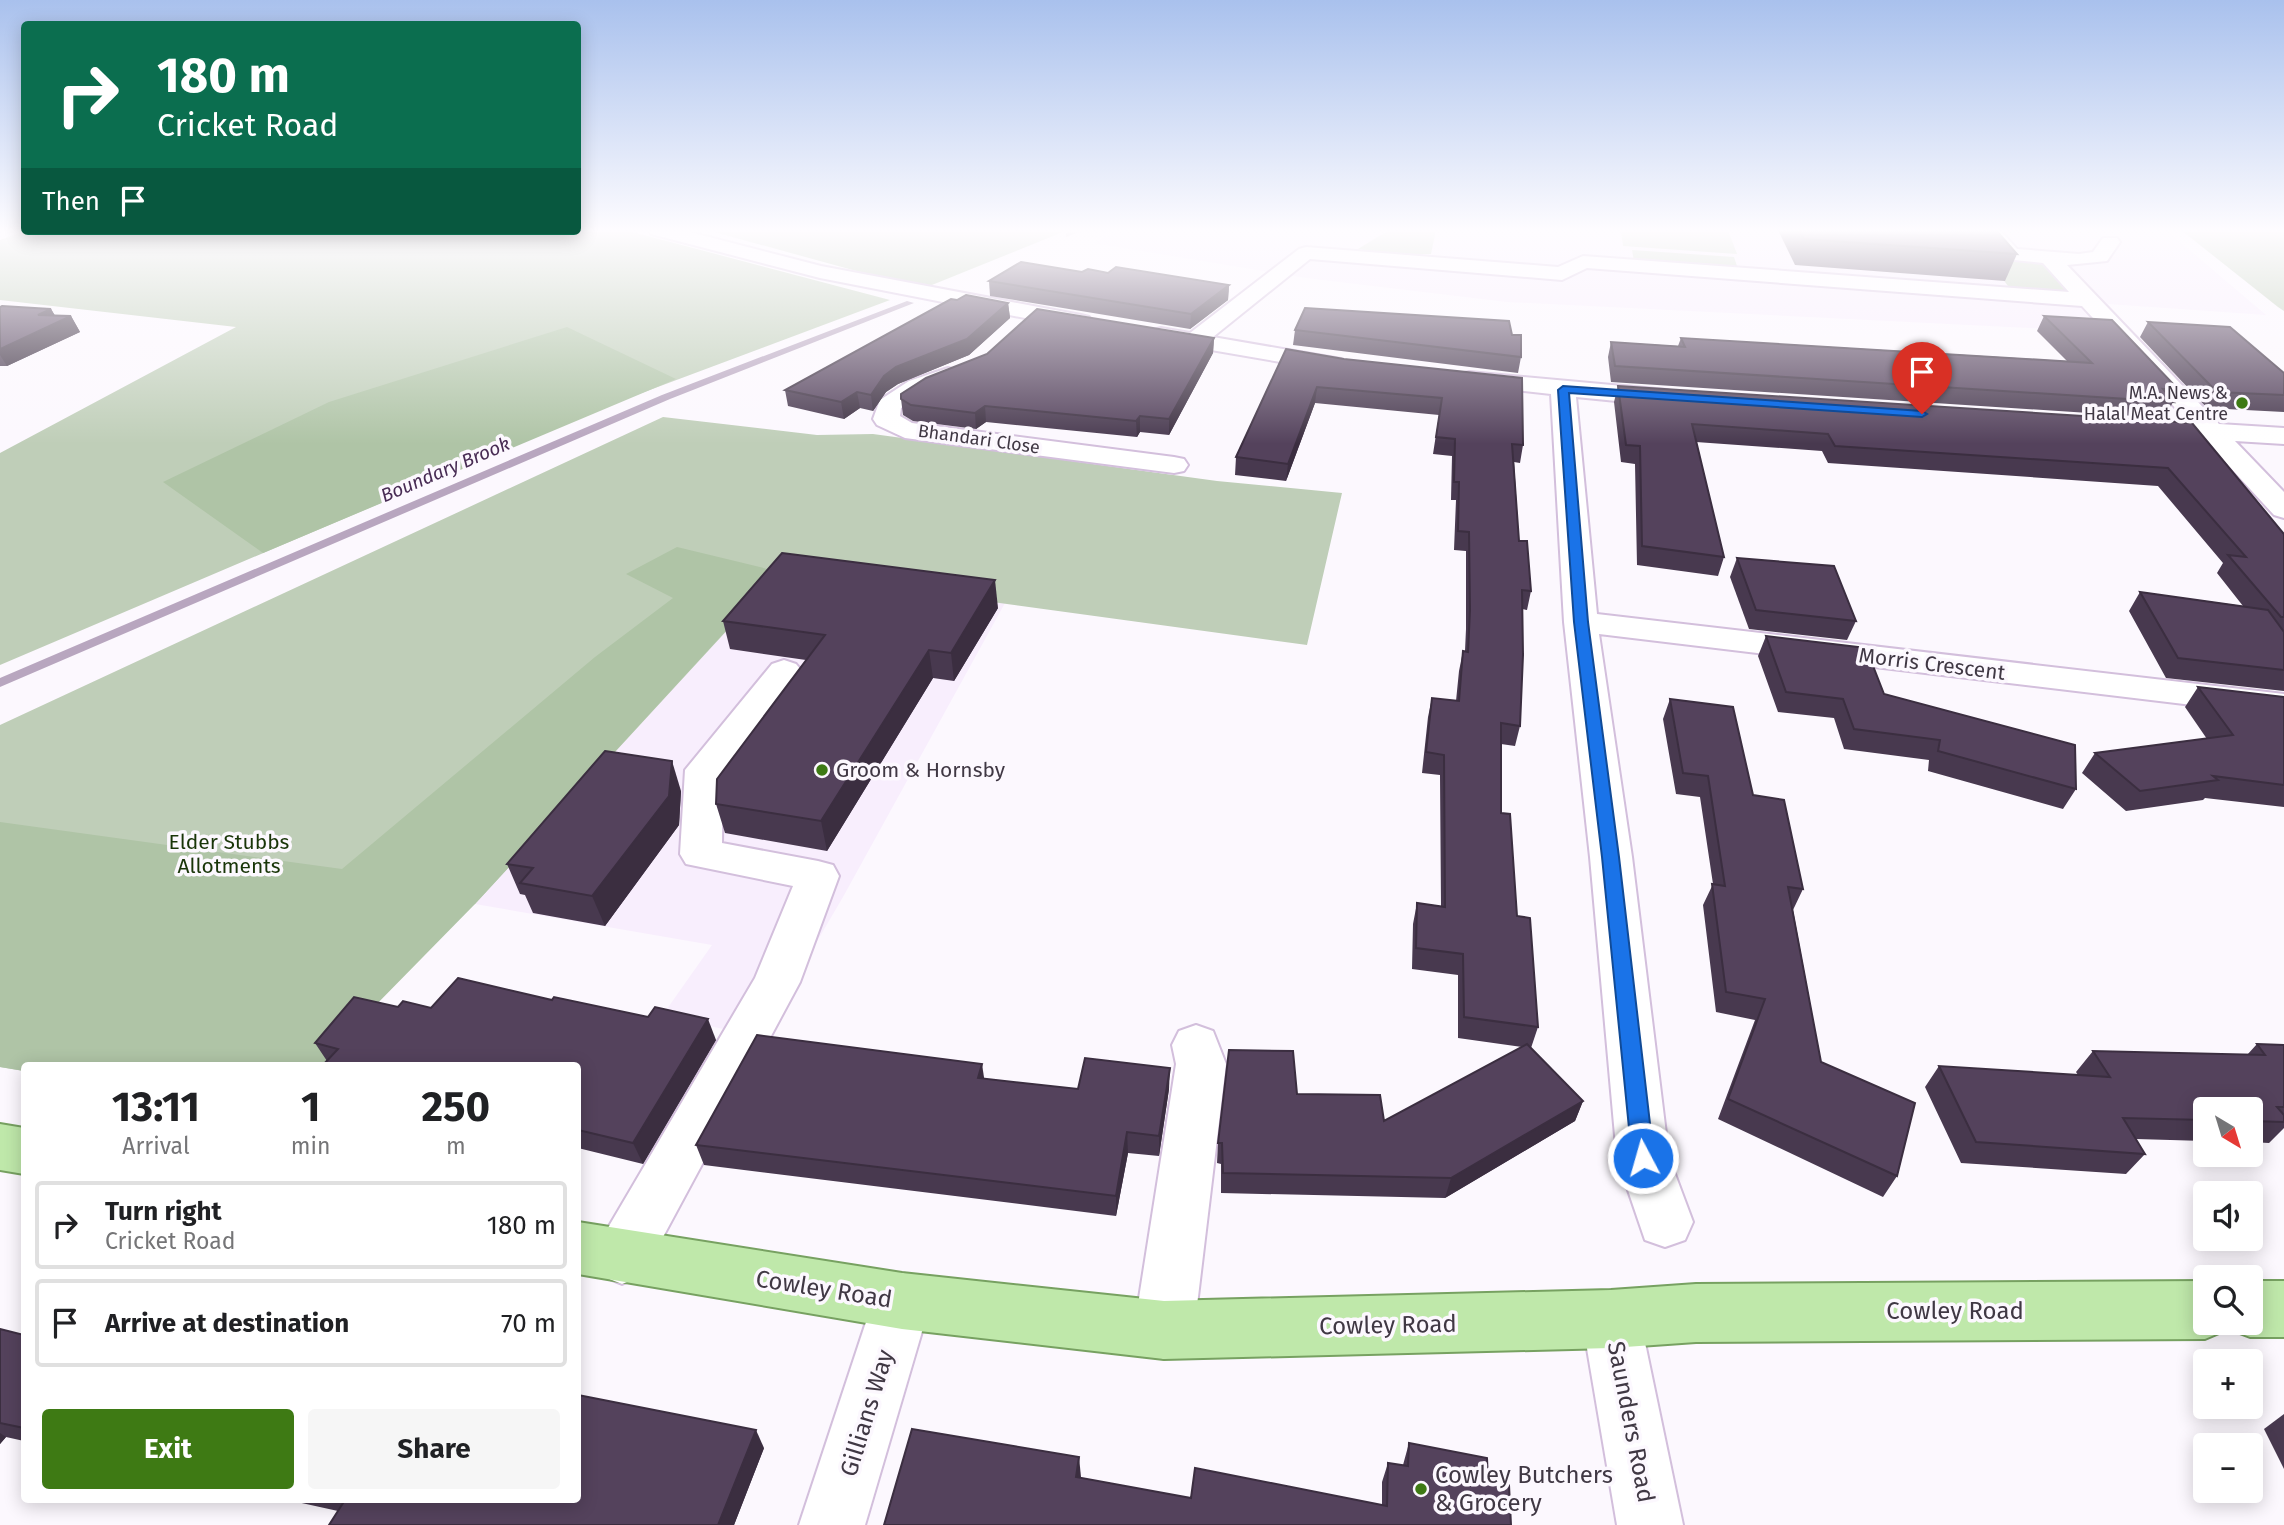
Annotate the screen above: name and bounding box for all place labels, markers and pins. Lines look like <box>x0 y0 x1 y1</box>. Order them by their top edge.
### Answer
pin <box>1892 342 1952 414</box>
place label: M.A. News & Halal Meat Centre <box>2084 382 2228 425</box>
marker: M.A. News & Halal Meat Centre <box>2234 395 2250 411</box>
place label: Groom & Hornsby <box>836 757 1006 783</box>
marker: Groom & Hornsby <box>814 762 830 778</box>
place label: Cowley Butchers & Grocery <box>1435 1461 1613 1517</box>
marker: Cowley Butchers & Grocery <box>1413 1481 1429 1497</box>

